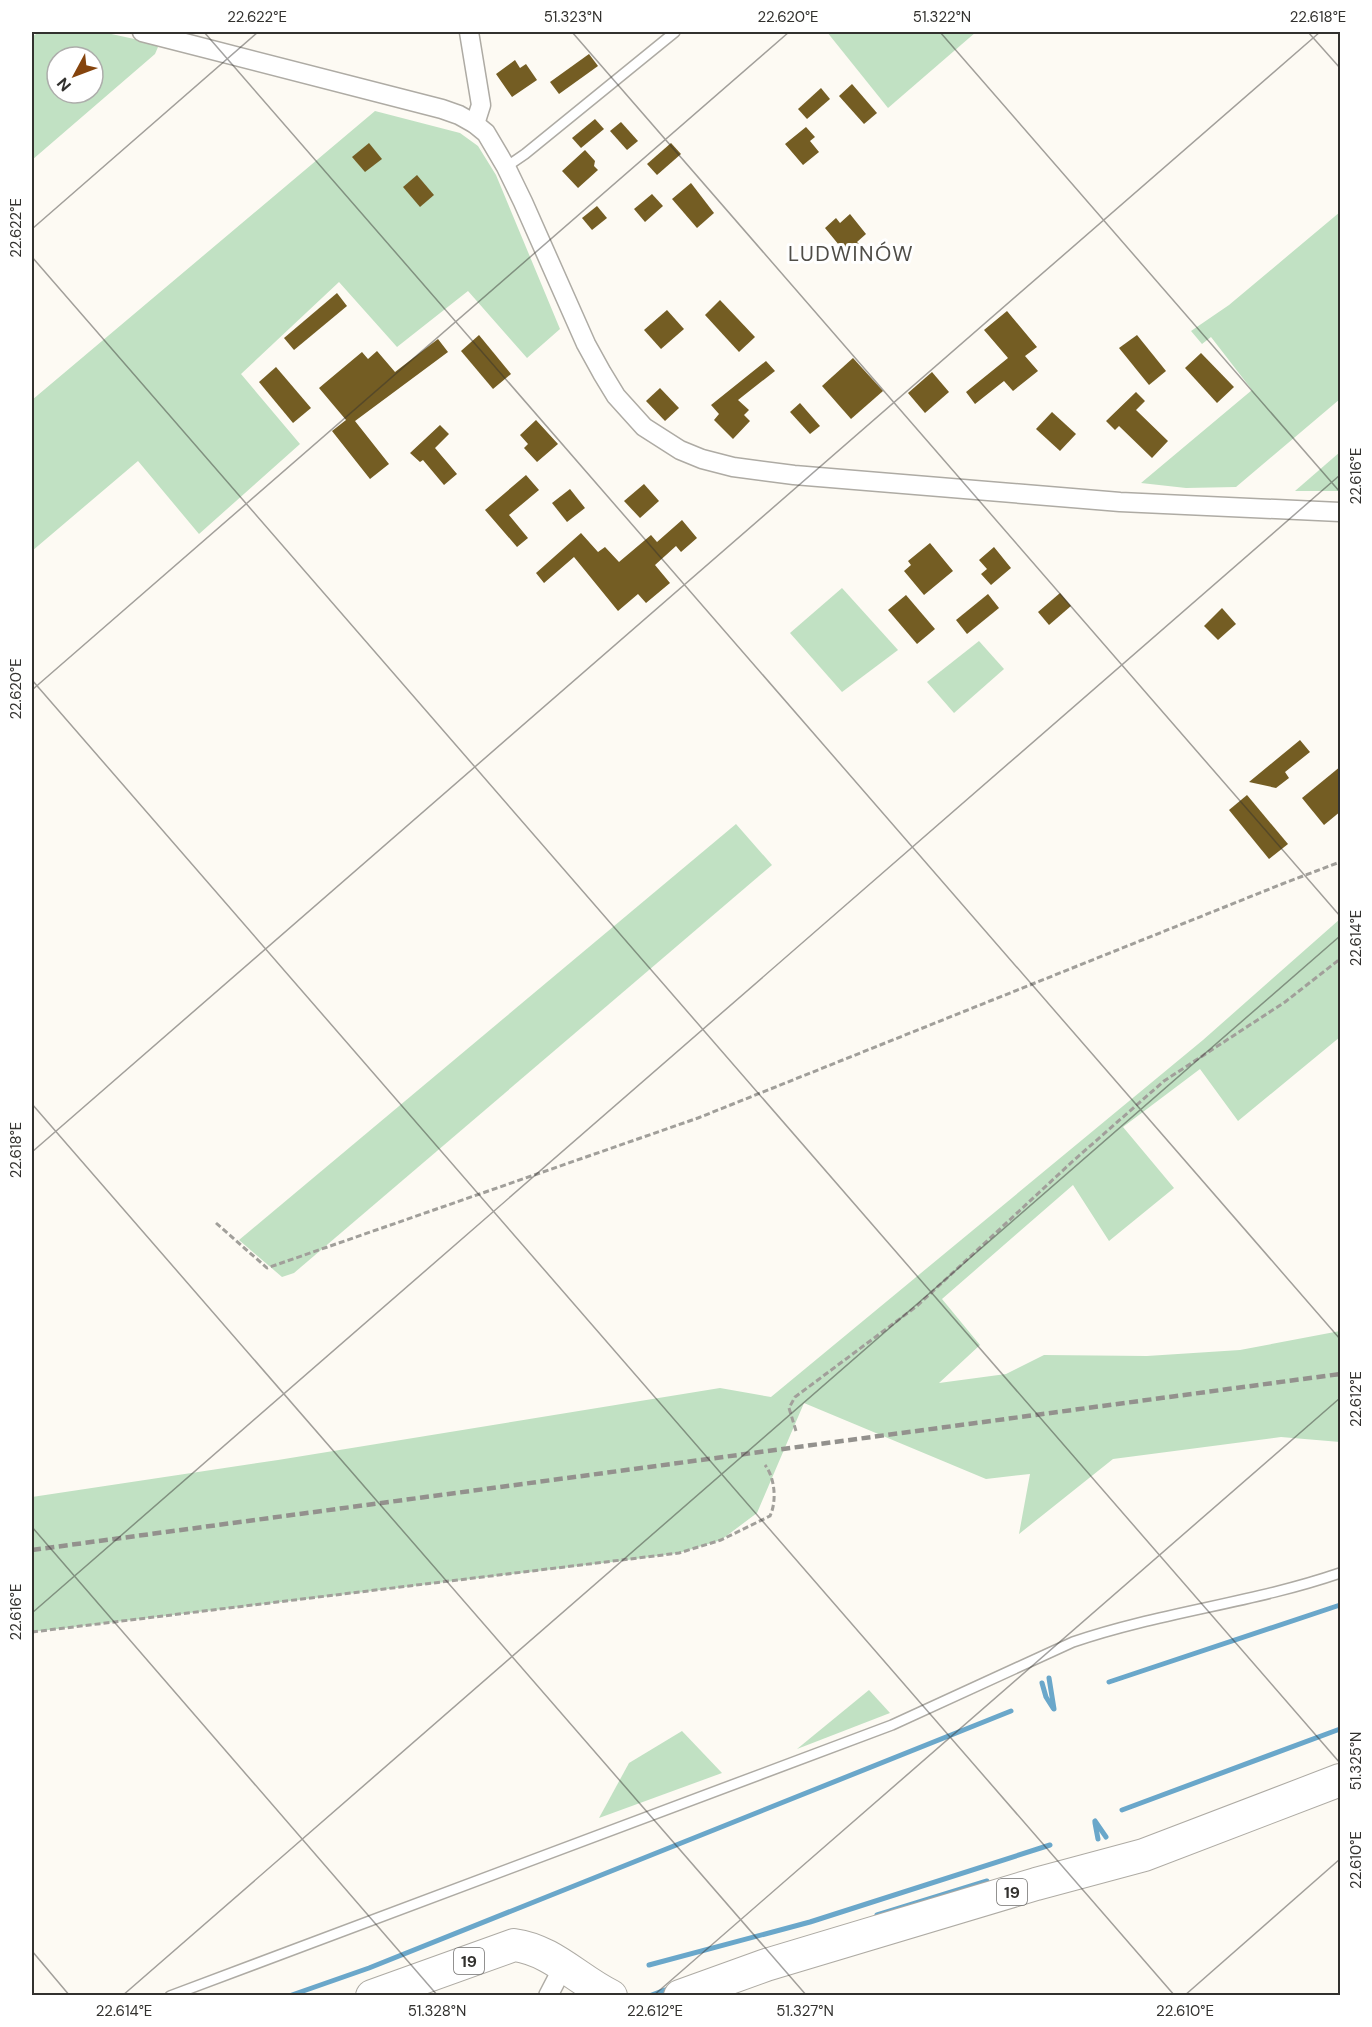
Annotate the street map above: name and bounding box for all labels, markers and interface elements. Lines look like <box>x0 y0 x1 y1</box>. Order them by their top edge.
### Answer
text: 22.622°E <box>227 7 287 27</box>
text: 51.323°N <box>544 7 602 27</box>
text: 22.620°E <box>757 7 819 27</box>
text: 51.322°N <box>913 7 971 27</box>
text: 22.618°E <box>1290 7 1346 27</box>
north arrow <box>45 45 105 105</box>
text: N <box>52 73 76 96</box>
text: 22.622°E <box>6 198 26 258</box>
district label: LUDWINÓW <box>788 240 914 268</box>
text: 22.616°E <box>1346 448 1366 504</box>
text: 22.620°E <box>6 658 26 720</box>
text: 22.614°E <box>1346 910 1366 966</box>
text: 22.618°E <box>6 1122 26 1178</box>
text: 22.612°E <box>1346 1371 1366 1427</box>
text: 22.616°E <box>6 1584 26 1640</box>
text: 51.325°N <box>1346 1732 1366 1790</box>
text: 22.610°E <box>1346 1831 1366 1889</box>
road number: 19 <box>997 1879 1027 1905</box>
road number: 19 <box>454 1948 484 1974</box>
text: 22.614°E <box>96 2001 152 2021</box>
text: 51.328°N <box>408 2001 466 2021</box>
text: 22.612°E <box>627 2001 683 2021</box>
text: 51.327°N <box>776 2001 834 2021</box>
text: 22.610°E <box>1156 2001 1214 2021</box>

